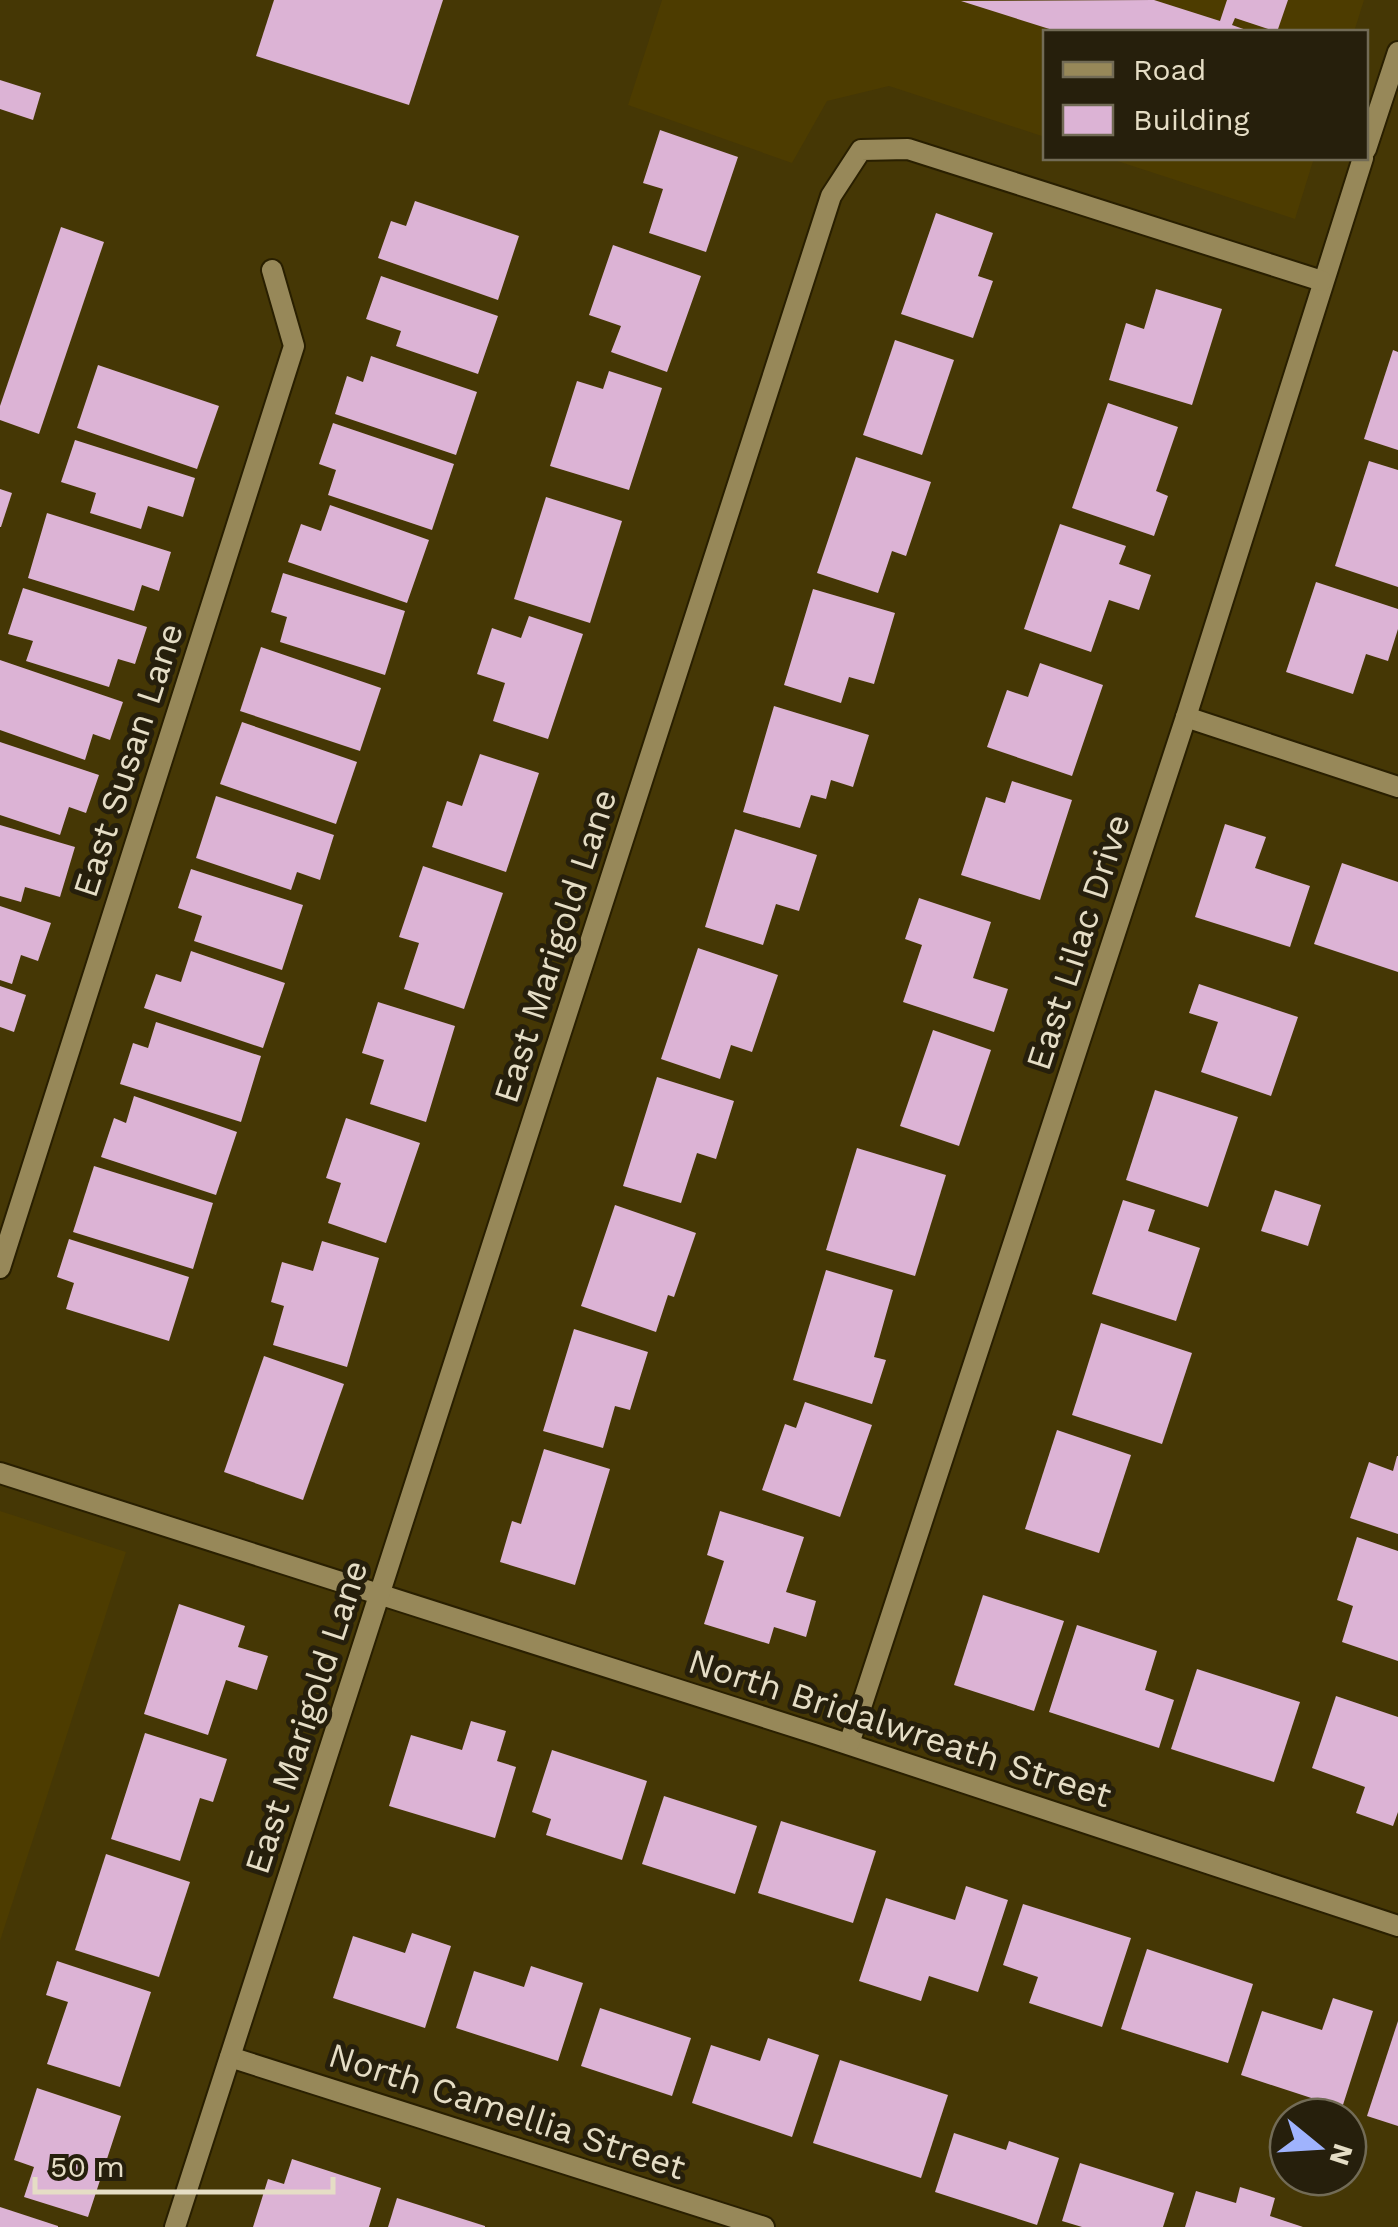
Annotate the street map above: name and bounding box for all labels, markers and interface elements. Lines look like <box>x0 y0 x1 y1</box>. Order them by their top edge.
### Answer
legend <box>1043 30 1368 160</box>
text: Road <box>1133 52 1206 87</box>
text: Building <box>1133 102 1250 137</box>
street label: East Susan Lane <box>64 618 192 902</box>
street label: East Marigold Lane <box>484 784 626 1108</box>
street label: East Lilac Drive <box>1017 809 1139 1075</box>
street label: East Marigold Lane <box>235 1555 377 1879</box>
street label: North Bridalwreath Street <box>683 1640 1117 1816</box>
street label: North Camellia Street <box>323 2034 691 2189</box>
north arrow <box>1268 2097 1368 2197</box>
scale bar <box>35 2132 332 2194</box>
text: N <box>1322 2140 1360 2170</box>
text: 50 m <box>50 2149 125 2184</box>

